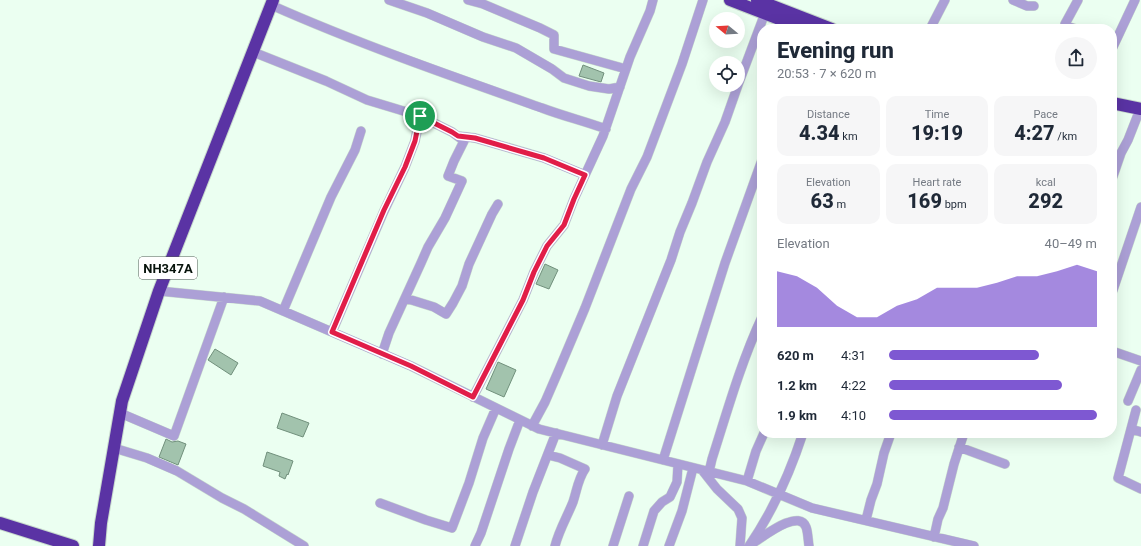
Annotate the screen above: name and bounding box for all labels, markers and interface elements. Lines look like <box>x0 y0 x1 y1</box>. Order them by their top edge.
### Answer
north arrow <box>709 12 745 48</box>
map controls <box>709 12 745 92</box>
button: share <box>1055 37 1097 79</box>
text: Evening run <box>777 38 894 63</box>
button: locate <box>709 56 745 92</box>
text: 20:53 · 7 × 620 m <box>777 66 876 81</box>
pin <box>403 99 437 133</box>
icon: arrive <box>409 105 431 127</box>
text: Distance <box>807 108 850 121</box>
text: Time <box>925 108 949 121</box>
text: Pace <box>1033 108 1058 121</box>
text: 4.34 <box>799 121 840 145</box>
text: 19:19 <box>911 121 963 145</box>
text: 4:27 <box>1014 121 1055 145</box>
text: km <box>840 130 858 143</box>
text: /km <box>1055 130 1077 143</box>
text: Elevation <box>806 176 851 189</box>
text: Heart rate <box>913 176 961 189</box>
text: kcal <box>1036 176 1056 189</box>
text: 63 <box>811 189 834 213</box>
text: 169 <box>907 189 942 213</box>
text: 292 <box>1028 189 1063 213</box>
text: m <box>834 198 846 211</box>
text: bpm <box>942 198 967 211</box>
text: Elevation <box>777 236 830 251</box>
text: 40–49 m <box>1045 236 1097 251</box>
road number: NH347A <box>139 257 197 279</box>
text: 620 m <box>777 348 814 363</box>
text: 4:31 <box>841 348 866 363</box>
text: 1.2 km <box>777 378 817 393</box>
text: 4:22 <box>841 378 866 393</box>
text: 1.9 km <box>777 408 817 423</box>
text: 4:10 <box>841 408 866 423</box>

